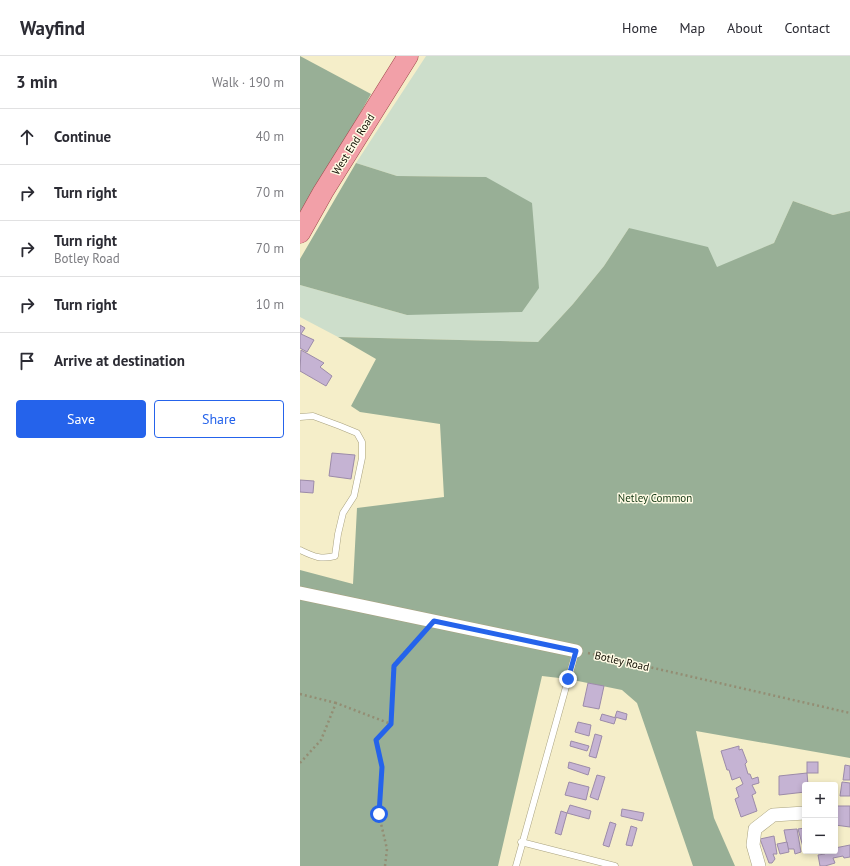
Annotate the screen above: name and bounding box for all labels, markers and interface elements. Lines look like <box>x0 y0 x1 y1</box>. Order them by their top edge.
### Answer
text: Wayfind <box>20 16 85 40</box>
text: Home <box>622 19 657 37</box>
text: Map <box>679 19 705 37</box>
text: About <box>727 19 763 37</box>
text: Contact <box>785 19 830 37</box>
text: 3 min <box>16 71 57 93</box>
text: Walk · 190 m <box>212 74 284 91</box>
street label: West End Road <box>329 111 377 177</box>
icon: ahead <box>16 126 38 148</box>
text: Continue <box>54 127 111 146</box>
text: 40 m <box>256 128 284 145</box>
icon: right <box>16 182 38 204</box>
text: Turn right <box>54 183 117 202</box>
text: 70 m <box>256 184 284 201</box>
text: Turn right <box>54 231 117 250</box>
icon: right <box>16 238 38 260</box>
text: 70 m <box>256 240 284 257</box>
text: Botley Road <box>54 250 120 267</box>
icon: right <box>16 294 38 316</box>
text: Turn right <box>54 295 117 314</box>
text: 10 m <box>256 296 284 313</box>
icon: arrive <box>16 350 38 372</box>
text: Arrive at destination <box>54 351 185 370</box>
button: Save <box>16 400 146 438</box>
button: Share <box>154 400 284 438</box>
park label: Netley Common <box>618 491 692 505</box>
street label: Botley Road <box>593 648 651 674</box>
route end <box>559 670 577 688</box>
map controls <box>802 782 838 854</box>
button: + <box>802 782 838 818</box>
route start <box>370 805 388 823</box>
button: − <box>802 818 838 854</box>

